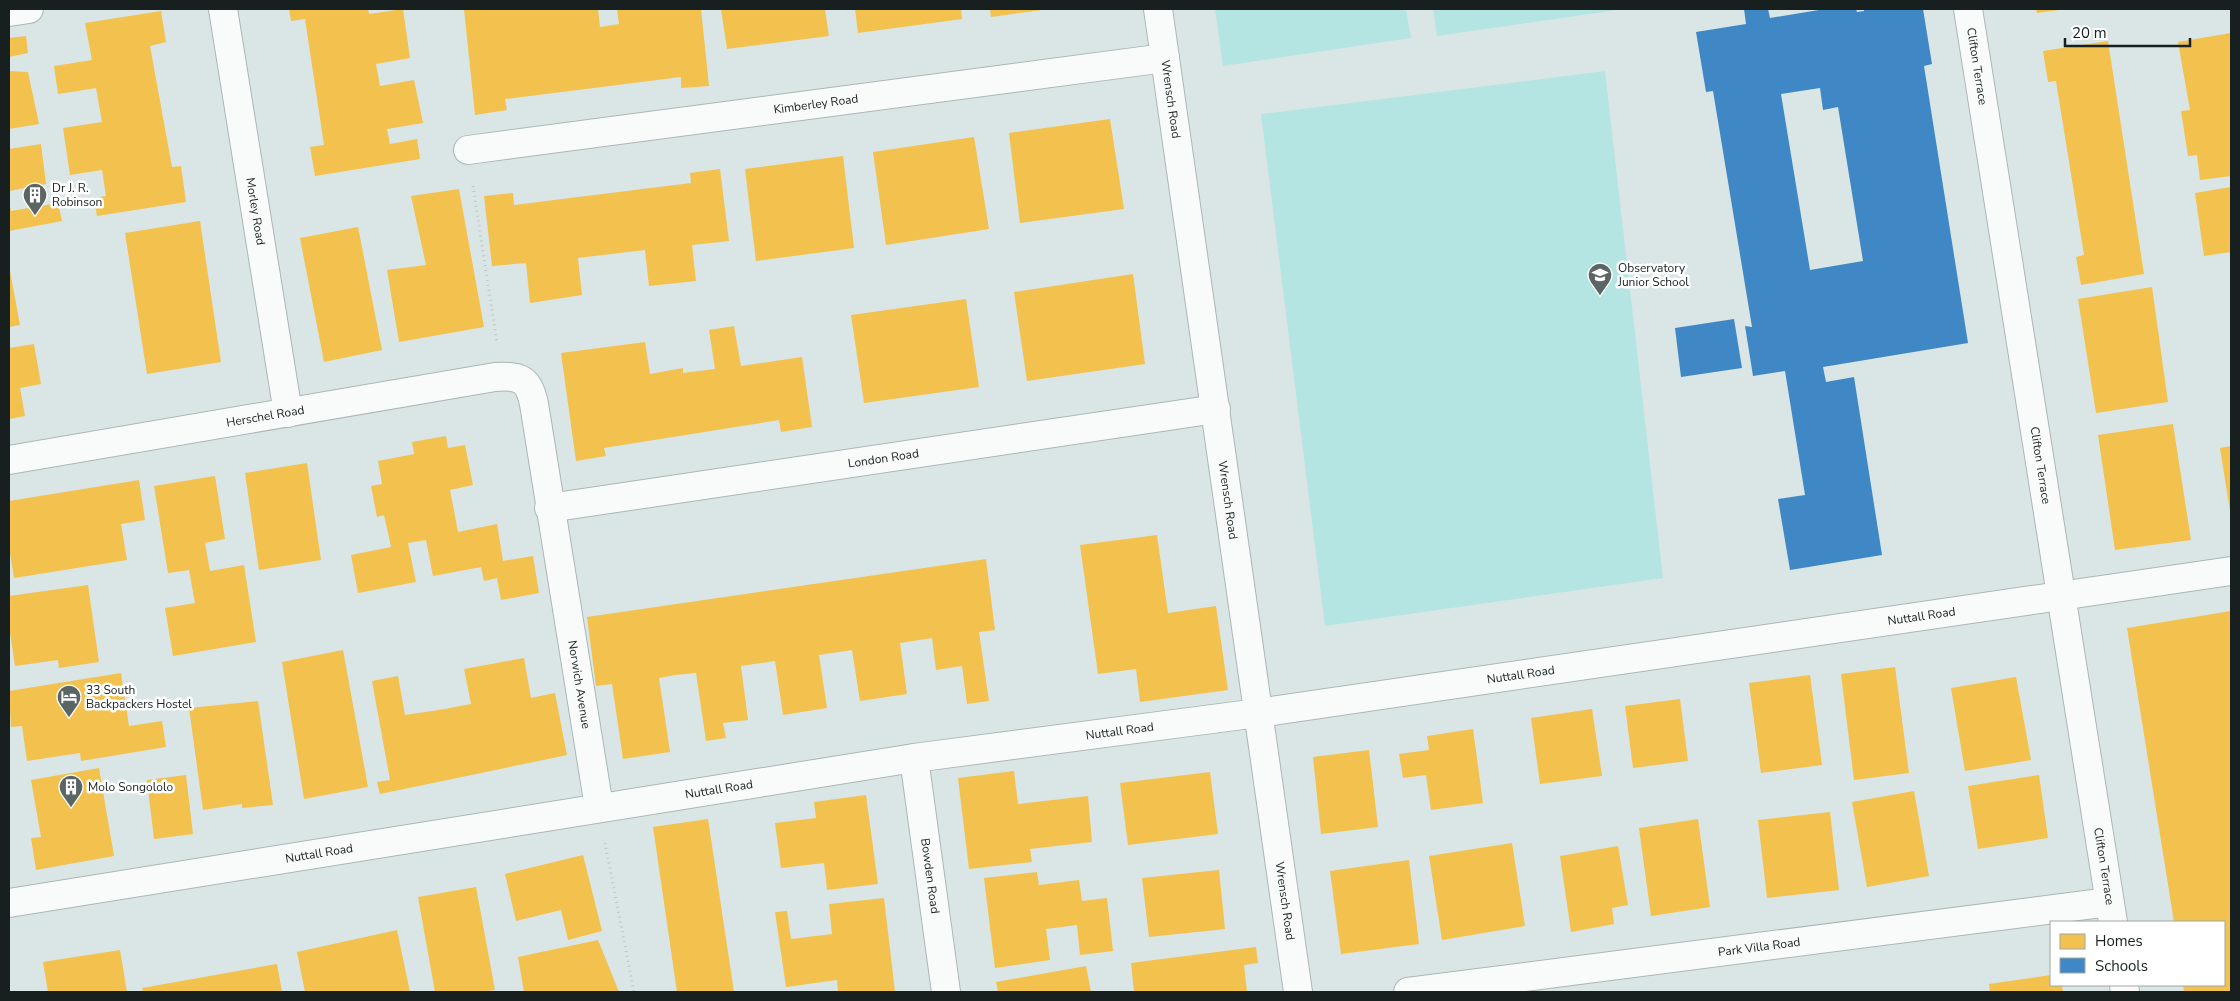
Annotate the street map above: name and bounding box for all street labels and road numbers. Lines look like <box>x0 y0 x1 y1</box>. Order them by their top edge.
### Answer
street label: Clifton Terrace <box>1963 26 1991 106</box>
street label: Wrensch Road <box>1157 59 1184 139</box>
street label: Kimberley Road <box>773 91 859 118</box>
street label: Morley Road <box>242 176 269 246</box>
street label: Herschel Road <box>225 402 306 431</box>
street label: Clifton Terrace <box>2026 425 2055 505</box>
street label: London Road <box>847 445 920 472</box>
street label: Wrensch Road <box>1214 460 1241 540</box>
street label: Nuttall Road <box>1886 603 1957 629</box>
street label: Norwich Avenue <box>564 639 594 730</box>
street label: Nuttall Road <box>1486 662 1556 688</box>
street label: Nuttall Road <box>1085 719 1155 743</box>
street label: Nuttall Road <box>684 776 754 803</box>
street label: Clifton Terrace <box>2090 826 2118 906</box>
street label: Bowden Road <box>917 837 943 915</box>
street label: Nuttall Road <box>284 840 354 867</box>
street label: Wrensch Road <box>1272 861 1299 941</box>
street label: Park Villa Road <box>1717 934 1801 960</box>

